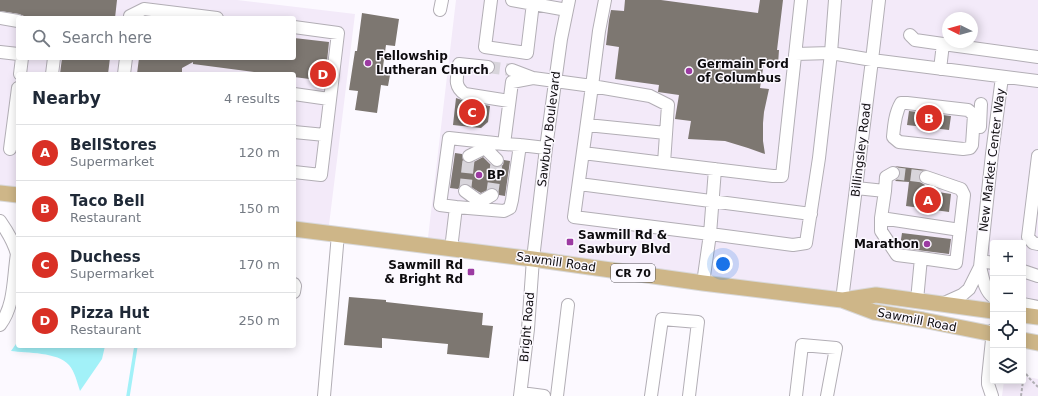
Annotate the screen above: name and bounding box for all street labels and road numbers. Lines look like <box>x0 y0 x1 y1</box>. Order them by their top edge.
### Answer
street label: Sawbury Boulevard <box>535 70 563 188</box>
street label: New Market Center Way <box>976 87 1008 233</box>
street label: Billingsley Road <box>848 102 874 198</box>
street label: Sawmill Road <box>515 249 597 275</box>
road number: CR 70 <box>611 264 655 282</box>
street label: Bright Road <box>517 291 537 363</box>
street label: Sawmill Road <box>876 305 958 335</box>

